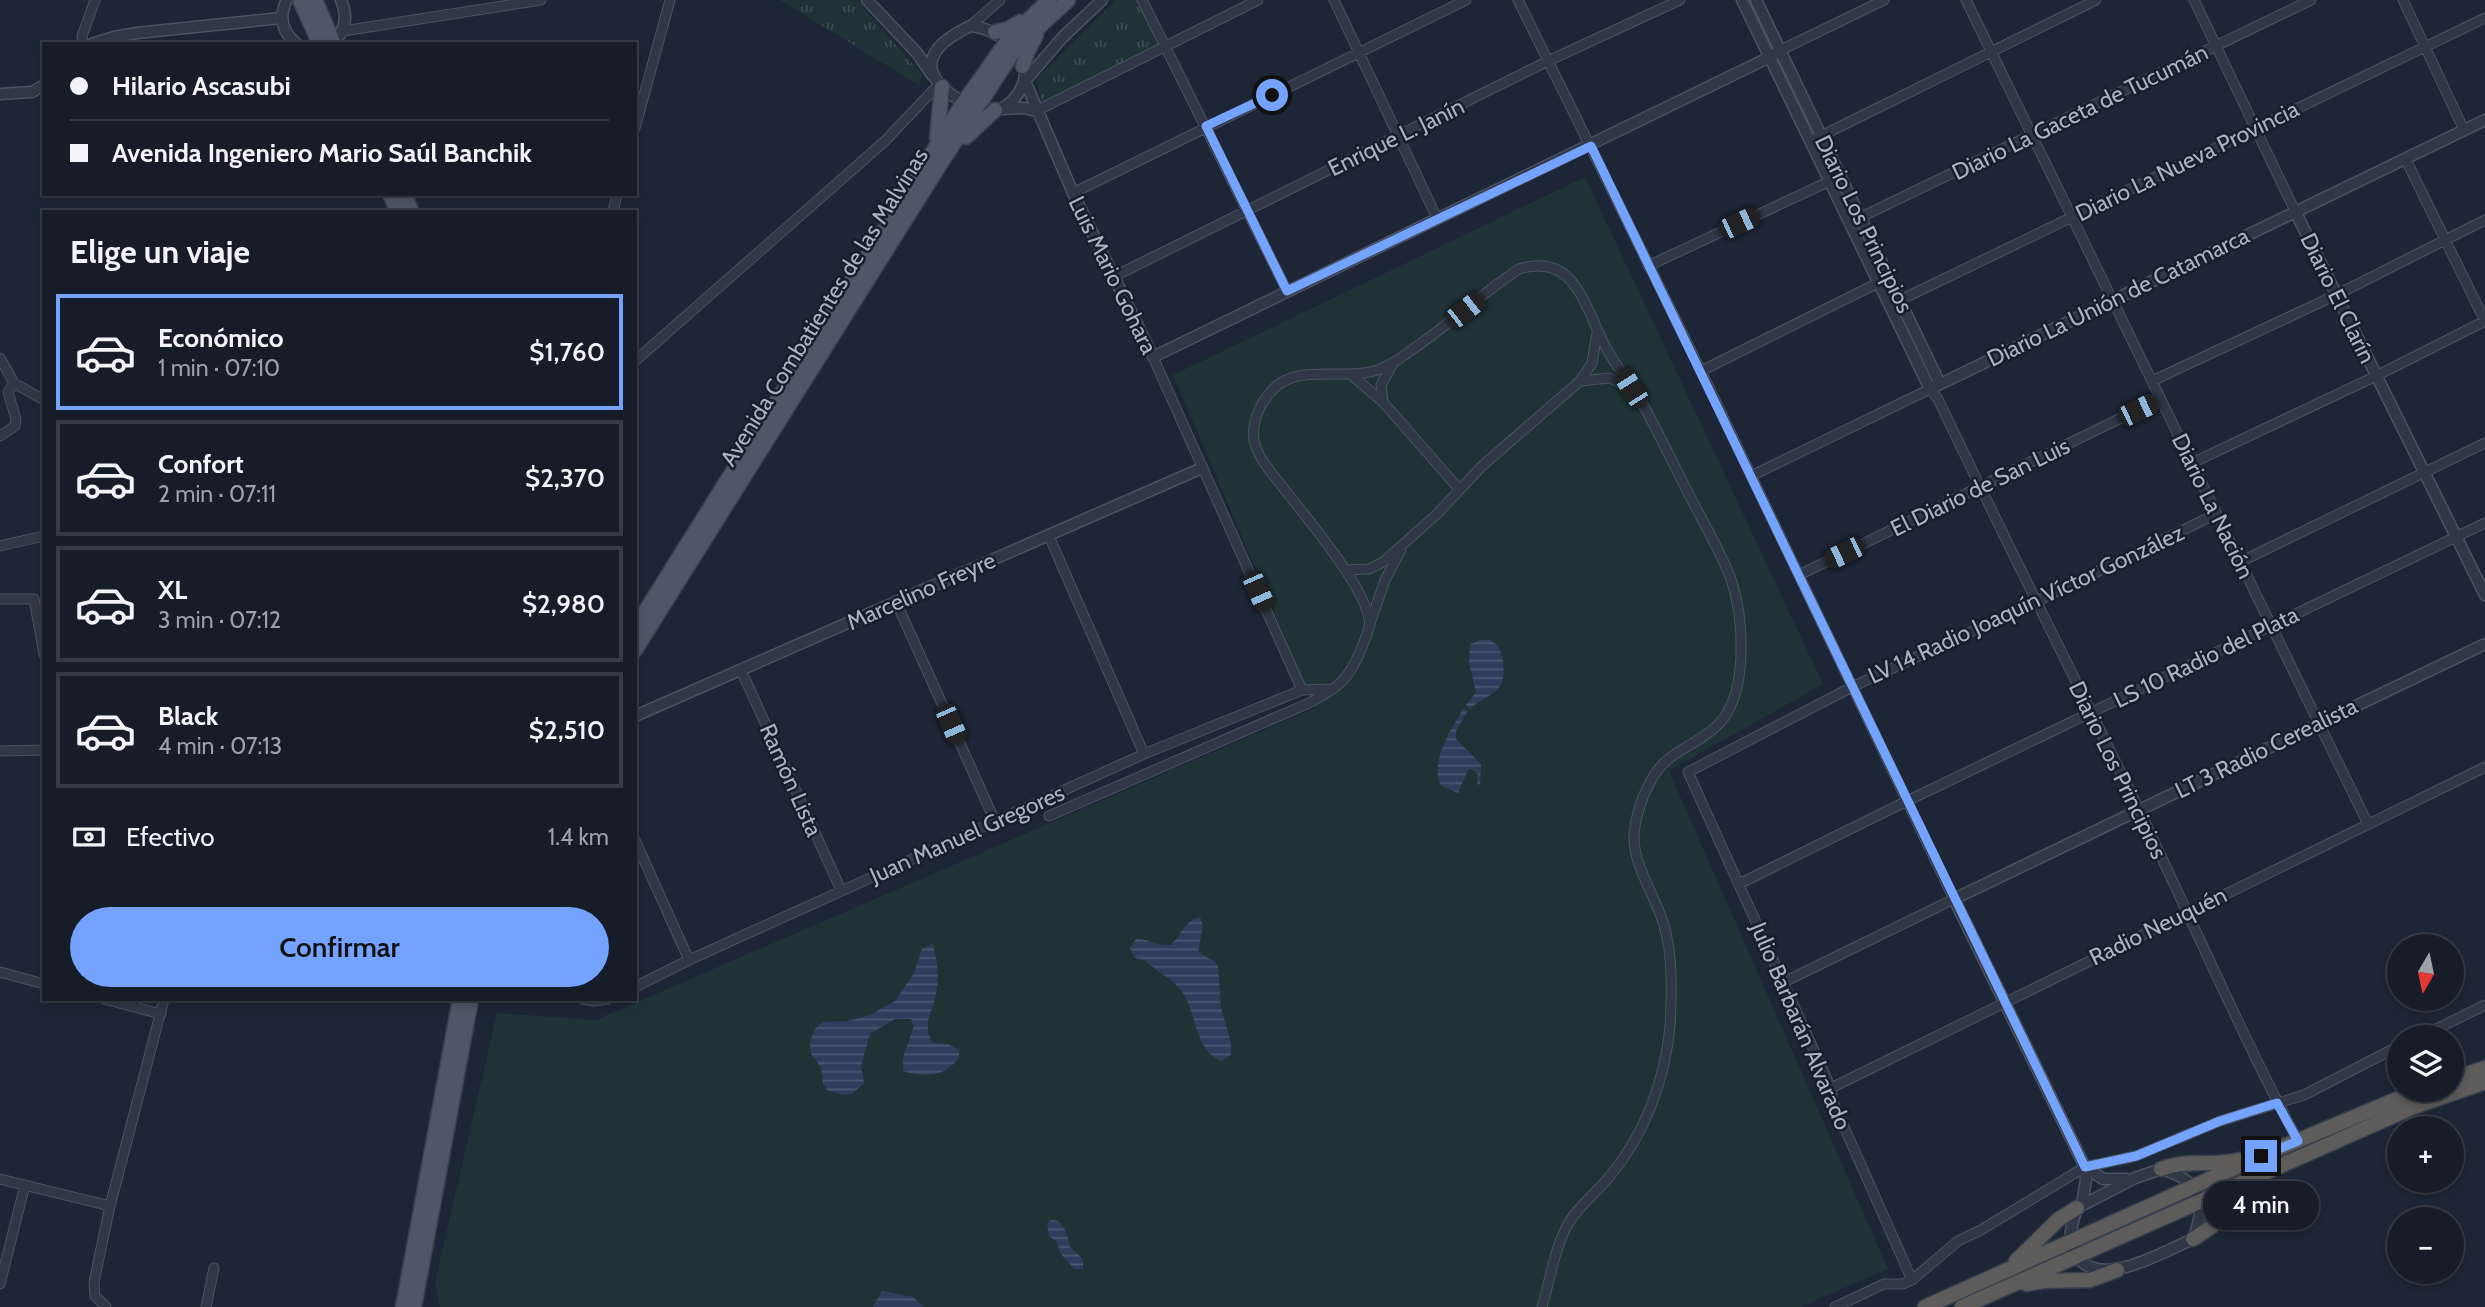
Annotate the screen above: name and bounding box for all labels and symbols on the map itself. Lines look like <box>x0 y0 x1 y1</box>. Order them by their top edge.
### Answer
street label: Diario La Gaceta de Tucumán <box>1947 38 2213 186</box>
route start <box>1256 79 1288 111</box>
street label: Enrique L. Janín <box>1323 92 1469 182</box>
street label: Diario La Nueva Provincia <box>2071 95 2303 227</box>
street label: Diario Los Principios <box>1809 131 1919 317</box>
street label: Avenida Combatientes de las Malvinas <box>714 143 934 471</box>
street label: Luis Mario Gohara <box>1063 191 1163 359</box>
car <box>1716 205 1763 241</box>
street label: Diario La Unión de Catamarca <box>1982 221 2254 373</box>
street label: Diario El Clarín <box>2294 228 2382 368</box>
car <box>1442 289 1489 331</box>
car <box>1611 365 1652 411</box>
car <box>2115 391 2162 429</box>
street label: Diario La Nación <box>2166 429 2260 583</box>
street label: El Diario de San Luis <box>1886 431 2074 543</box>
street label: LV 14 Radio Joaquín Víctor González <box>1864 518 2189 690</box>
car <box>1821 534 1868 572</box>
street label: Marcelino Freyre <box>842 546 1000 636</box>
car <box>1240 568 1277 614</box>
street label: LS 10 Radio del Plata <box>2109 600 2303 714</box>
street label: Diario Los Principios <box>2063 677 2173 863</box>
street label: LT 3 Radio Cerealista <box>2170 692 2362 804</box>
car <box>933 701 970 747</box>
street label: Ramón Lista <box>754 719 828 841</box>
street label: Juan Manuel Gregores <box>864 778 1069 890</box>
street label: Radio Neuquén <box>2085 881 2231 971</box>
street label: Julio Barbarán Alvarado <box>1744 917 1857 1134</box>
north arrow <box>2387 934 2464 1012</box>
route end <box>2245 1140 2277 1172</box>
callout: 4 min <box>2203 1180 2319 1230</box>

